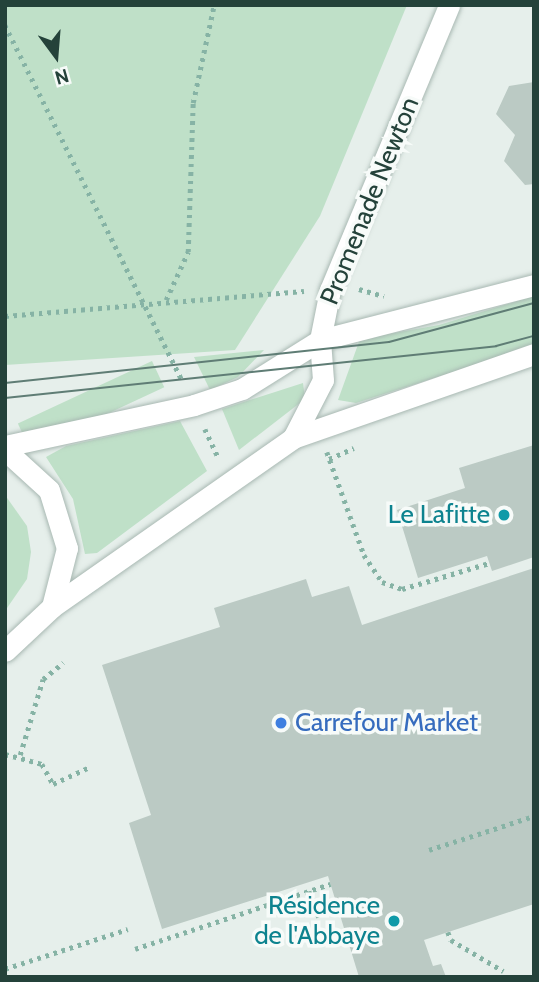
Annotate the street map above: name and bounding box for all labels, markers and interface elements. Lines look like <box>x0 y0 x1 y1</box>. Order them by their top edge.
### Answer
north arrow <box>21 21 91 91</box>
text: N <box>52 64 72 90</box>
street label: Promenade Newton <box>314 93 426 309</box>
place label: Le Lafitte <box>388 499 490 531</box>
marker: Le Lafitte <box>496 507 512 523</box>
place label: Carrefour Market <box>295 707 478 739</box>
marker: Carrefour Market <box>273 715 289 731</box>
place label: Résidence de l'Abbaye <box>254 890 380 951</box>
marker: Résidence de l'Abbaye <box>386 913 402 929</box>

